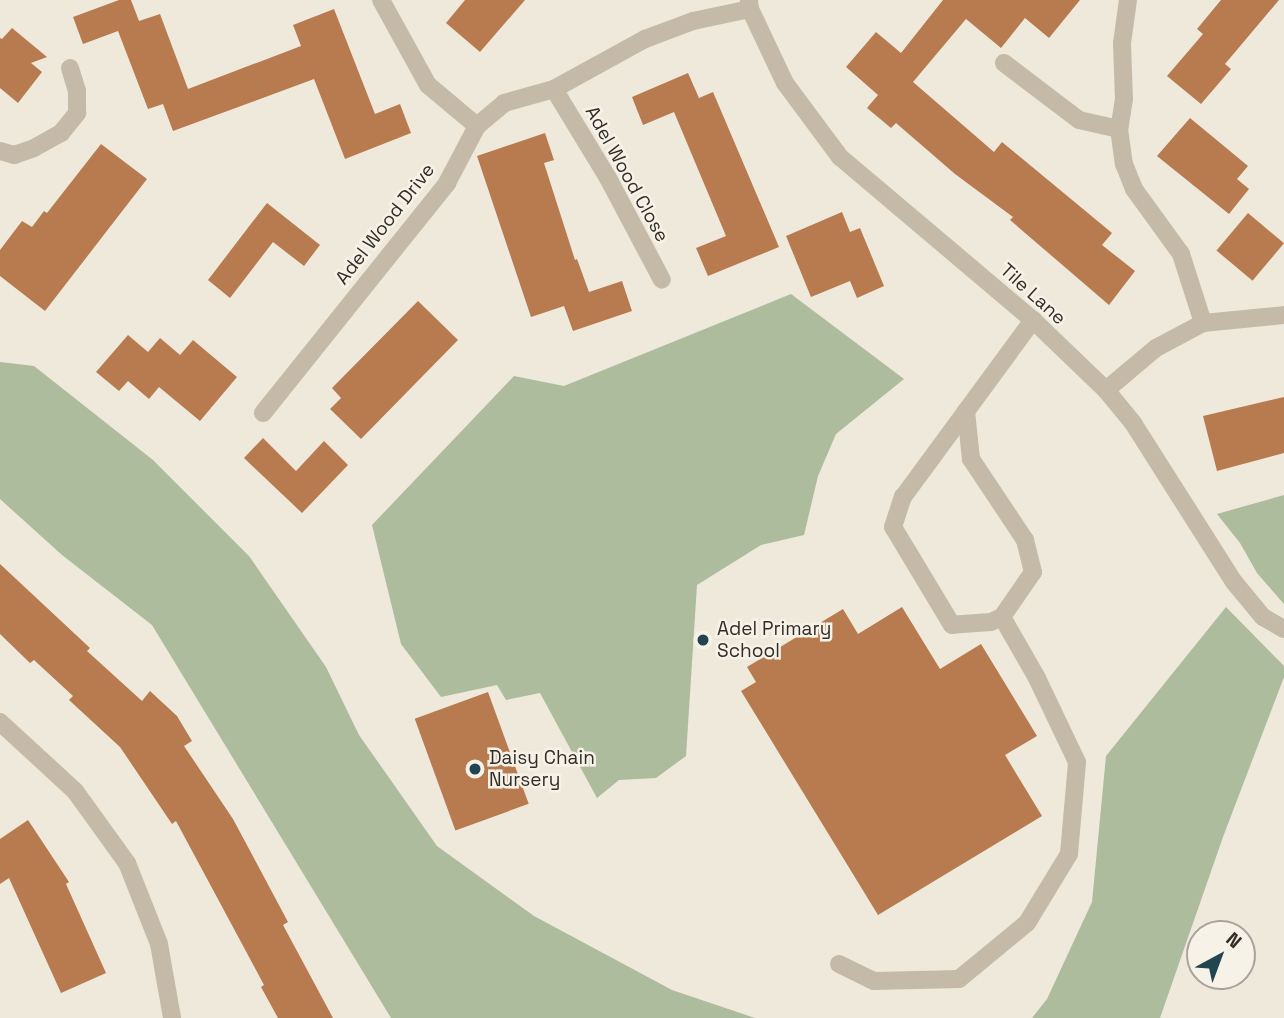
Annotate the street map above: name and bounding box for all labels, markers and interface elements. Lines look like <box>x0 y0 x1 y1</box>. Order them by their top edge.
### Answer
street label: Adel Wood Close <box>580 102 674 246</box>
street label: Adel Wood Drive <box>331 159 439 289</box>
street label: Tile Lane <box>995 259 1071 329</box>
place label: Adel Primary School <box>717 618 831 662</box>
marker: Adel Primary School <box>695 632 711 648</box>
place label: Daisy Chain Nursery <box>489 747 595 791</box>
marker: Daisy Chain Nursery <box>467 761 483 777</box>
north arrow <box>1186 920 1256 990</box>
text: N <box>1221 927 1247 954</box>

